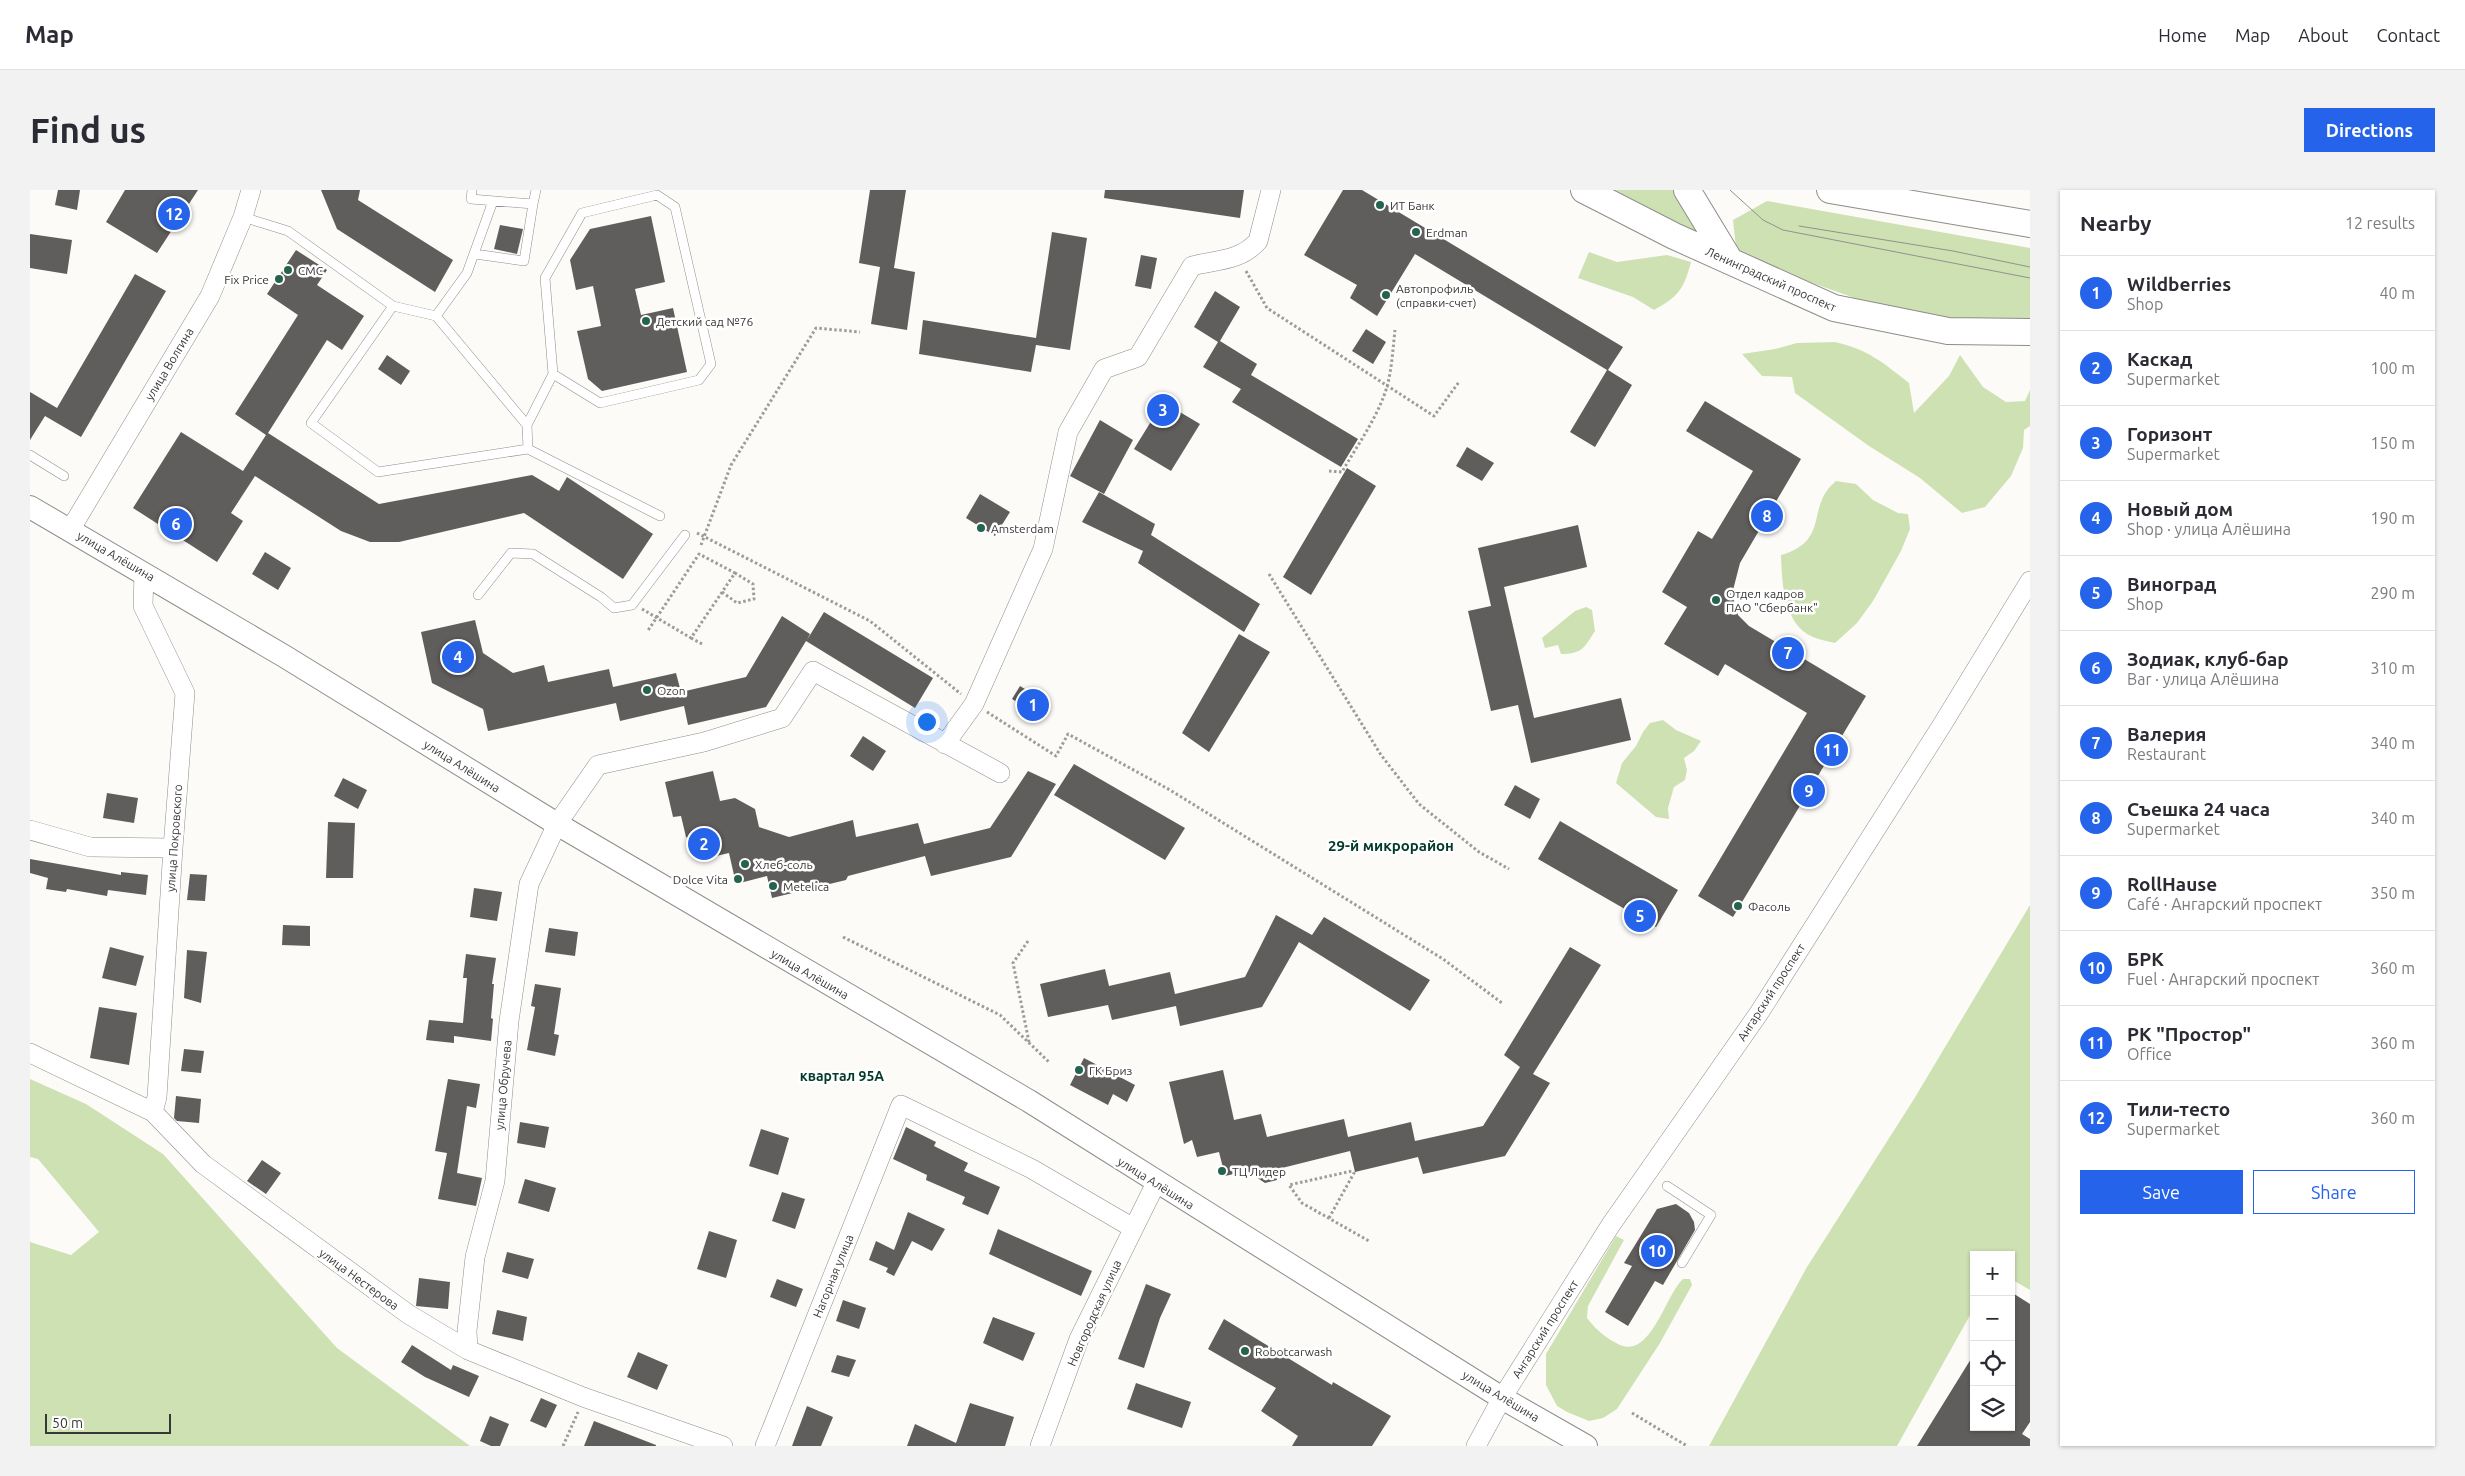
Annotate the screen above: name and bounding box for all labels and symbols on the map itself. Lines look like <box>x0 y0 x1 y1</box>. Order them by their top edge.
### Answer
pin: 12 <box>158 195 190 233</box>
marker: ИТ Банк <box>1374 199 1386 211</box>
place label: ИТ Банк <box>1390 199 1435 212</box>
marker: Erdman <box>1410 226 1422 238</box>
place label: Erdman <box>1426 226 1468 239</box>
street label: Ленинградский проспект <box>1704 244 1839 314</box>
marker: СМС <box>282 264 294 276</box>
place label: СМС <box>298 264 324 277</box>
place label: Fix Price <box>224 273 269 286</box>
marker: Fix Price <box>273 273 285 285</box>
place label: Автопрофиль (справки-счет) <box>1396 282 1476 310</box>
marker: Автопрофиль (справки-счет) <box>1380 289 1392 301</box>
marker: Детский сад №76 <box>640 315 652 327</box>
place label: Детский сад №76 <box>656 315 754 328</box>
street label: улица Волгина <box>142 325 196 403</box>
pin: 3 <box>1147 391 1179 429</box>
pin: 8 <box>1751 497 1783 535</box>
pin: 6 <box>160 505 192 543</box>
marker: Amsterdam <box>975 522 987 534</box>
place label: Amsterdam <box>991 522 1054 535</box>
street label: улица Алёшина <box>75 529 157 583</box>
place label: Отдел кадров ПАО "Сбербанк" <box>1726 587 1818 614</box>
marker: Отдел кадров ПАО "Сбербанк" <box>1710 594 1722 606</box>
pin: 7 <box>1772 634 1804 672</box>
pin: 4 <box>442 638 474 676</box>
marker: Ozon <box>641 684 653 696</box>
place label: Ozon <box>657 684 686 697</box>
pin: 1 <box>1017 686 1049 724</box>
your location <box>914 709 940 735</box>
pin: 11 <box>1816 731 1848 769</box>
street label: улица Алёшина <box>422 737 502 795</box>
pin: 9 <box>1793 772 1825 810</box>
street label: улица Покровского <box>164 784 184 892</box>
pin: 2 <box>688 825 720 863</box>
district label: 29-й микрорайон <box>1328 837 1454 854</box>
marker: Хлеб-соль <box>739 858 751 870</box>
place label: Хлеб-соль <box>755 858 813 871</box>
place label: Dolce Vita <box>673 873 728 886</box>
marker: Dolce Vita <box>732 873 744 885</box>
marker: Metelica <box>767 880 779 892</box>
place label: Metelica <box>783 880 829 893</box>
pin: 5 <box>1624 897 1656 935</box>
marker: Фасоль <box>1732 900 1744 912</box>
place label: Фасоль <box>1748 900 1790 913</box>
street label: Ангарский проспект <box>1735 940 1808 1043</box>
street label: улица Алёшина <box>769 947 851 1001</box>
street label: улица Обручева <box>493 1039 513 1131</box>
marker: ГК Бриз <box>1073 1064 1085 1076</box>
place label: ГК Бриз <box>1089 1064 1133 1077</box>
district label: квартал 95А <box>800 1068 884 1084</box>
street label: улица Алёшина <box>1116 1154 1196 1212</box>
marker: ТЦ Лидер <box>1216 1165 1228 1177</box>
place label: ТЦ Лидер <box>1232 1165 1286 1178</box>
street label: Нагорная улица <box>810 1232 856 1320</box>
pin: 10 <box>1641 1232 1673 1270</box>
street label: улица Нестерова <box>317 1246 401 1312</box>
street label: Новгородская улица <box>1065 1258 1123 1368</box>
street label: Ангарский проспект <box>1510 1277 1581 1380</box>
marker: Robotcarwash <box>1239 1345 1251 1357</box>
place label: Robotcarwash <box>1255 1345 1332 1358</box>
street label: улица Алёшина <box>1460 1368 1542 1424</box>
scale bar <box>45 1411 171 1434</box>

